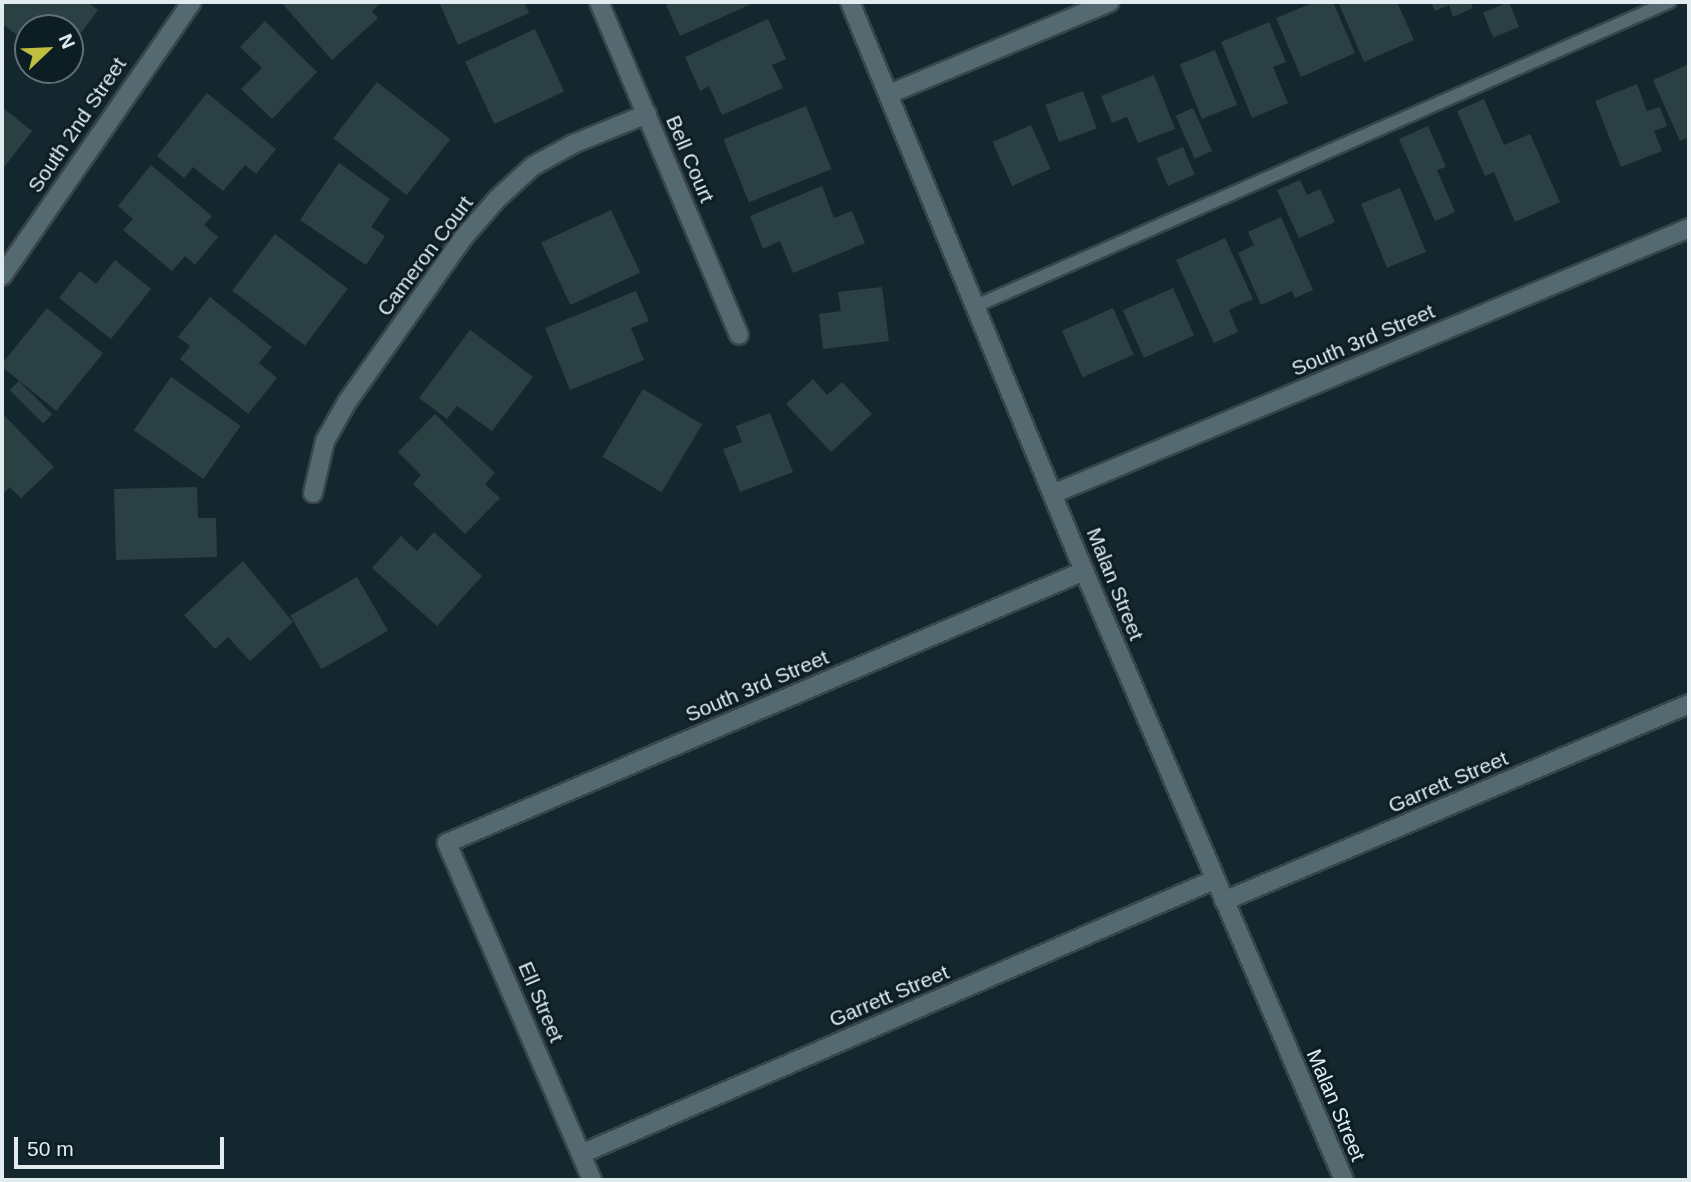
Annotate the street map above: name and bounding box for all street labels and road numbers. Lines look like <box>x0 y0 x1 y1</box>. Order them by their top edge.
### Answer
street label: South 2nd Street <box>22 53 132 197</box>
street label: Bell Court <box>660 112 720 206</box>
street label: Cameron Court <box>372 191 478 321</box>
street label: South 3rd Street <box>1288 299 1438 381</box>
street label: Malan Street <box>1081 524 1149 644</box>
street label: South 3rd Street <box>682 645 832 727</box>
street label: Garrett Street <box>1385 746 1511 818</box>
street label: Ell Street <box>513 958 569 1046</box>
street label: Garrett Street <box>826 960 952 1032</box>
street label: Malan Street <box>1301 1045 1371 1165</box>

